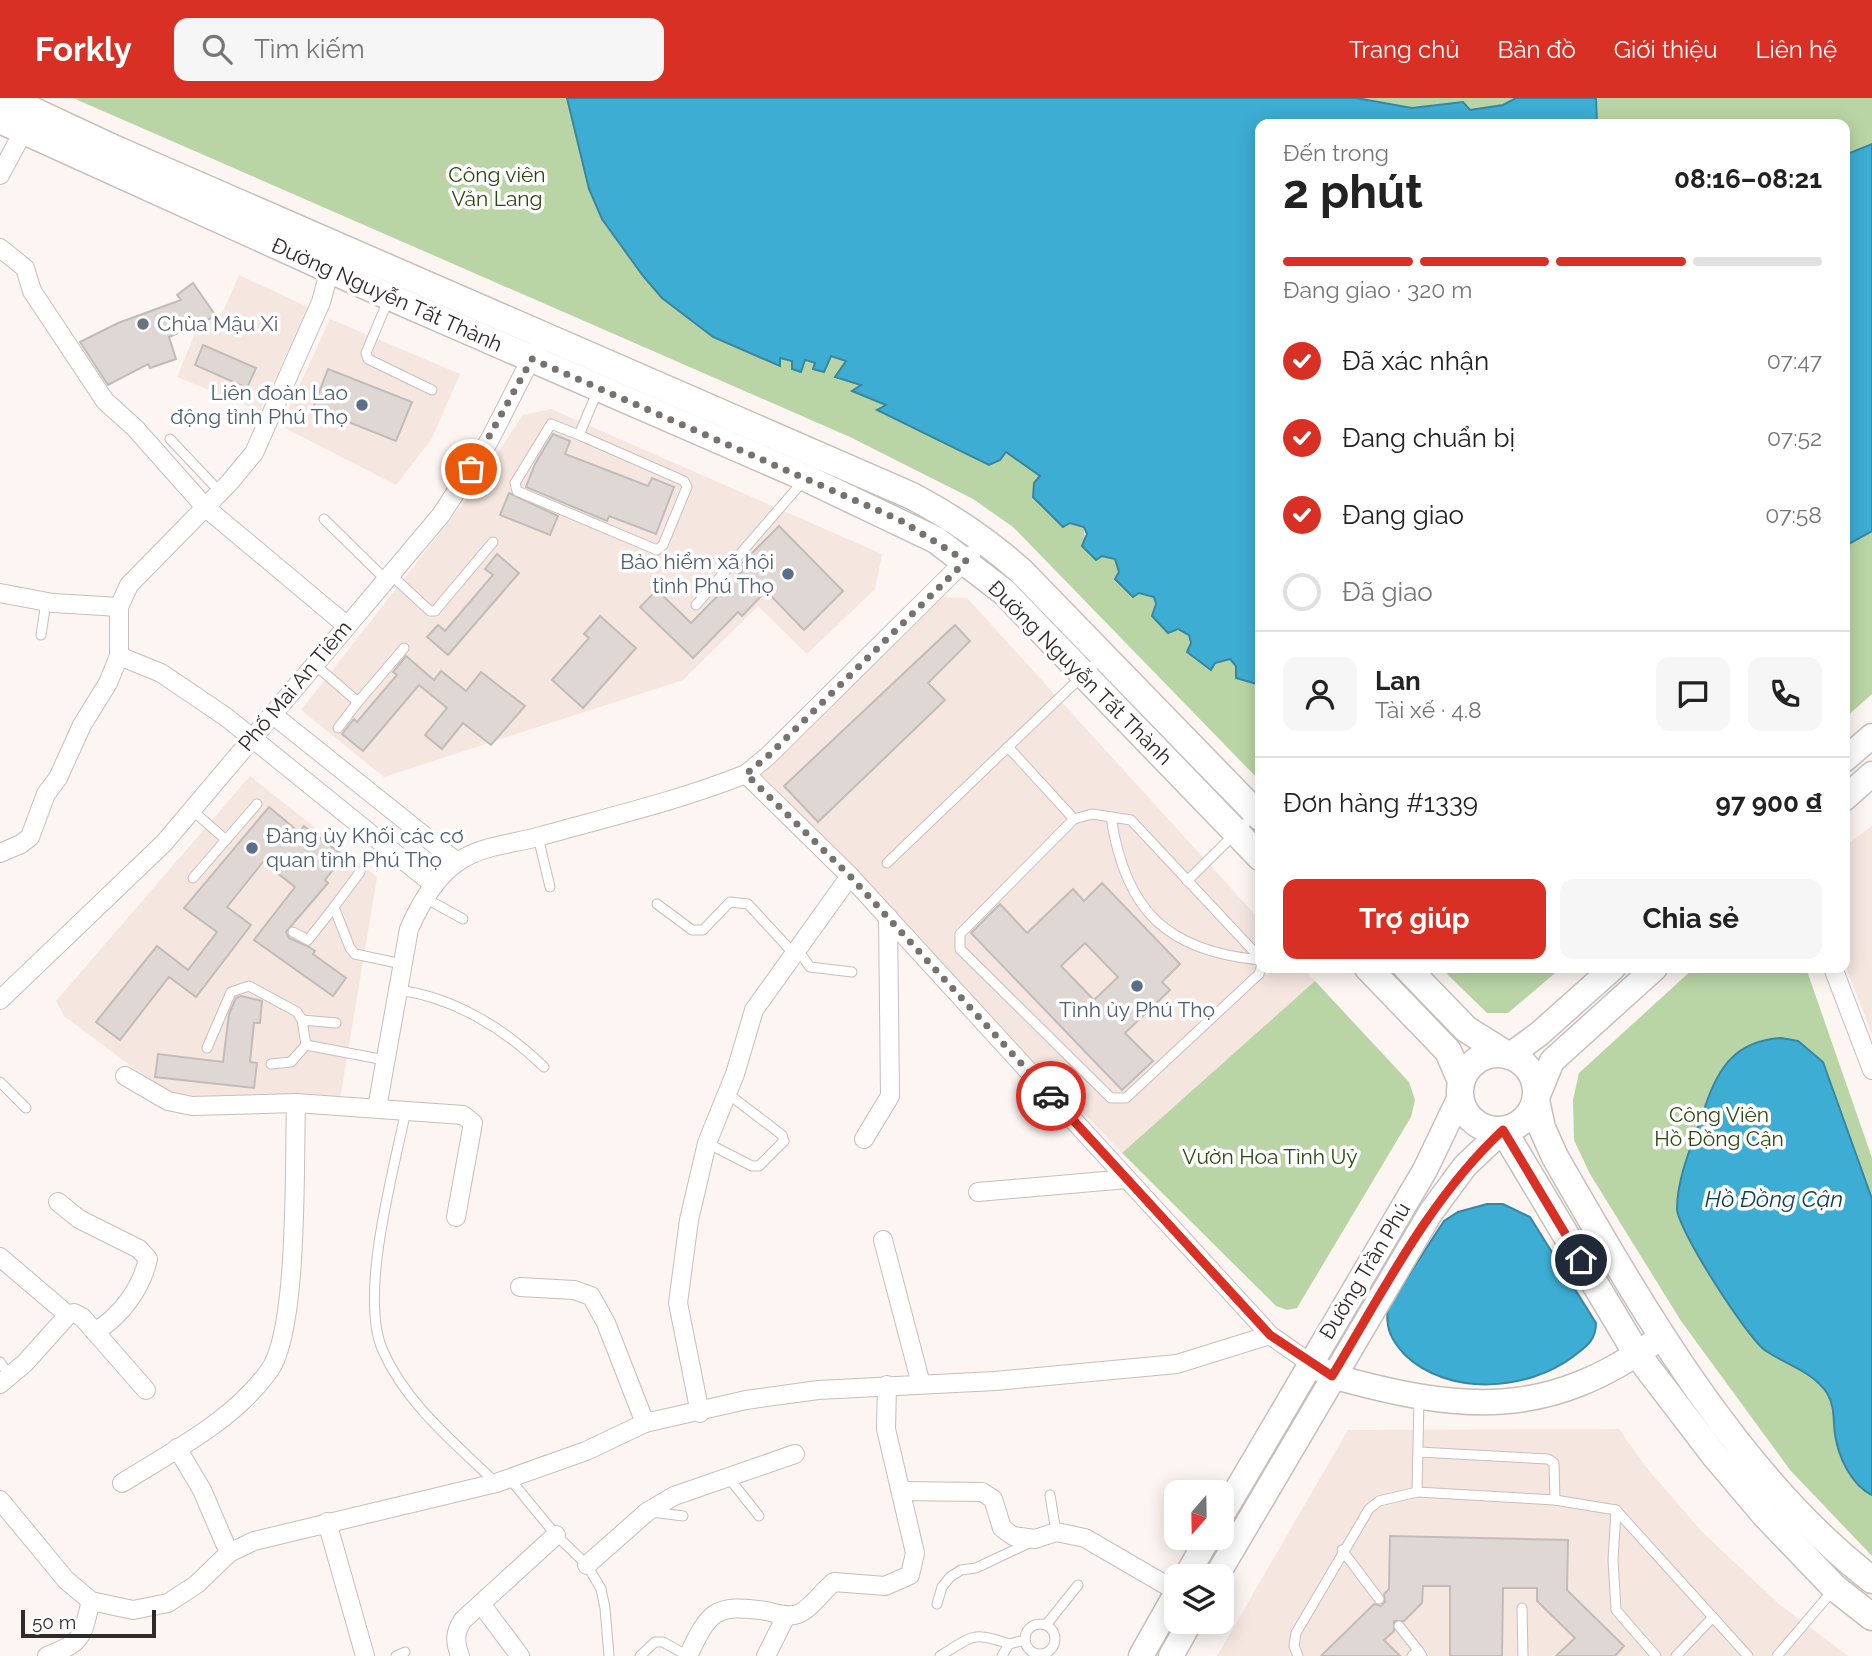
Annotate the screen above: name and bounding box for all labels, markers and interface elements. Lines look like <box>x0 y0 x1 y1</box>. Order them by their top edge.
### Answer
search box <box>174 18 664 81</box>
text: Forkly <box>35 30 132 69</box>
icon: search <box>198 30 236 68</box>
text: Tìm kiếm <box>254 34 365 64</box>
text: Trang chủ <box>1349 35 1459 64</box>
text: Bản đồ <box>1497 35 1576 64</box>
text: Giới thiệu <box>1614 35 1717 64</box>
text: Liên hệ <box>1755 35 1837 64</box>
text: Đến trong <box>1283 139 1389 166</box>
park label: Công viên Văn Lang <box>448 162 546 211</box>
text: 08:16–08:21 <box>1674 164 1822 194</box>
text: 2 phút <box>1283 165 1423 219</box>
street label: Đường Nguyễn Tất Thành <box>268 232 506 357</box>
text: Đang giao · 320 m <box>1283 276 1472 303</box>
place label: Chùa Mậu Xi <box>157 311 278 336</box>
marker: Chùa Mậu Xi <box>135 316 151 332</box>
icon: check <box>1283 342 1321 380</box>
text: Đã xác nhận <box>1342 346 1489 376</box>
text: 07:47 <box>1767 347 1822 374</box>
place label: Liên đoàn Lao động tỉnh Phú Thọ <box>170 380 348 429</box>
marker: Liên đoàn Lao động tỉnh Phú Thọ <box>354 397 370 413</box>
icon: check <box>1283 419 1321 457</box>
text: Đang chuẩn bị <box>1342 423 1515 453</box>
text: 07:52 <box>1767 424 1822 451</box>
pin <box>441 439 501 499</box>
icon: bag <box>452 450 490 488</box>
icon: check <box>1283 496 1321 534</box>
text: Đang giao <box>1342 500 1464 530</box>
text: 07:58 <box>1765 501 1822 528</box>
place label: Bảo hiểm xã hội tỉnh Phú Thọ <box>620 549 774 598</box>
marker: Bảo hiểm xã hội tỉnh Phú Thọ <box>780 566 796 582</box>
street label: Đường Nguyễn Tất Thành <box>983 575 1178 770</box>
text: Đã giao <box>1342 577 1433 607</box>
street label: Phố Mai An Tiêm <box>233 615 356 756</box>
button: person <box>1283 657 1357 731</box>
button: chat <box>1656 657 1730 731</box>
button: phone <box>1748 657 1822 731</box>
text: Lan <box>1375 666 1421 696</box>
text: Tài xế · 4.8 <box>1375 696 1482 723</box>
text: Đơn hàng #1339 <box>1283 788 1478 818</box>
text: 97 900 ₫ <box>1716 788 1822 818</box>
place label: Đảng ủy Khối các cơ quan tỉnh Phú Thọ <box>266 823 464 872</box>
marker: Đảng ủy Khối các cơ quan tỉnh Phú Thọ <box>244 840 260 856</box>
button: Trợ giúp <box>1283 879 1546 959</box>
button: Chia sẻ <box>1560 879 1822 959</box>
marker: Tỉnh ủy Phú Thọ <box>1129 978 1145 994</box>
place label: Tỉnh ủy Phú Thọ <box>1059 997 1215 1022</box>
courier <box>1016 1061 1086 1131</box>
icon: car <box>1032 1077 1070 1115</box>
park label: Công Viên Hồ Đồng Cận <box>1654 1102 1784 1151</box>
park label: Vườn Hoa Tỉnh Uỷ <box>1182 1144 1358 1169</box>
water label: Hồ Đồng Cận <box>1705 1185 1843 1212</box>
street label: Đường Trần Phú <box>1314 1198 1415 1344</box>
pin <box>1551 1230 1611 1290</box>
icon: home <box>1562 1241 1600 1279</box>
north arrow <box>1164 1480 1234 1550</box>
map controls <box>1164 1480 1234 1634</box>
button: layers <box>1164 1564 1234 1634</box>
scale bar <box>21 1607 156 1639</box>
text: 50 m <box>32 1611 76 1633</box>

